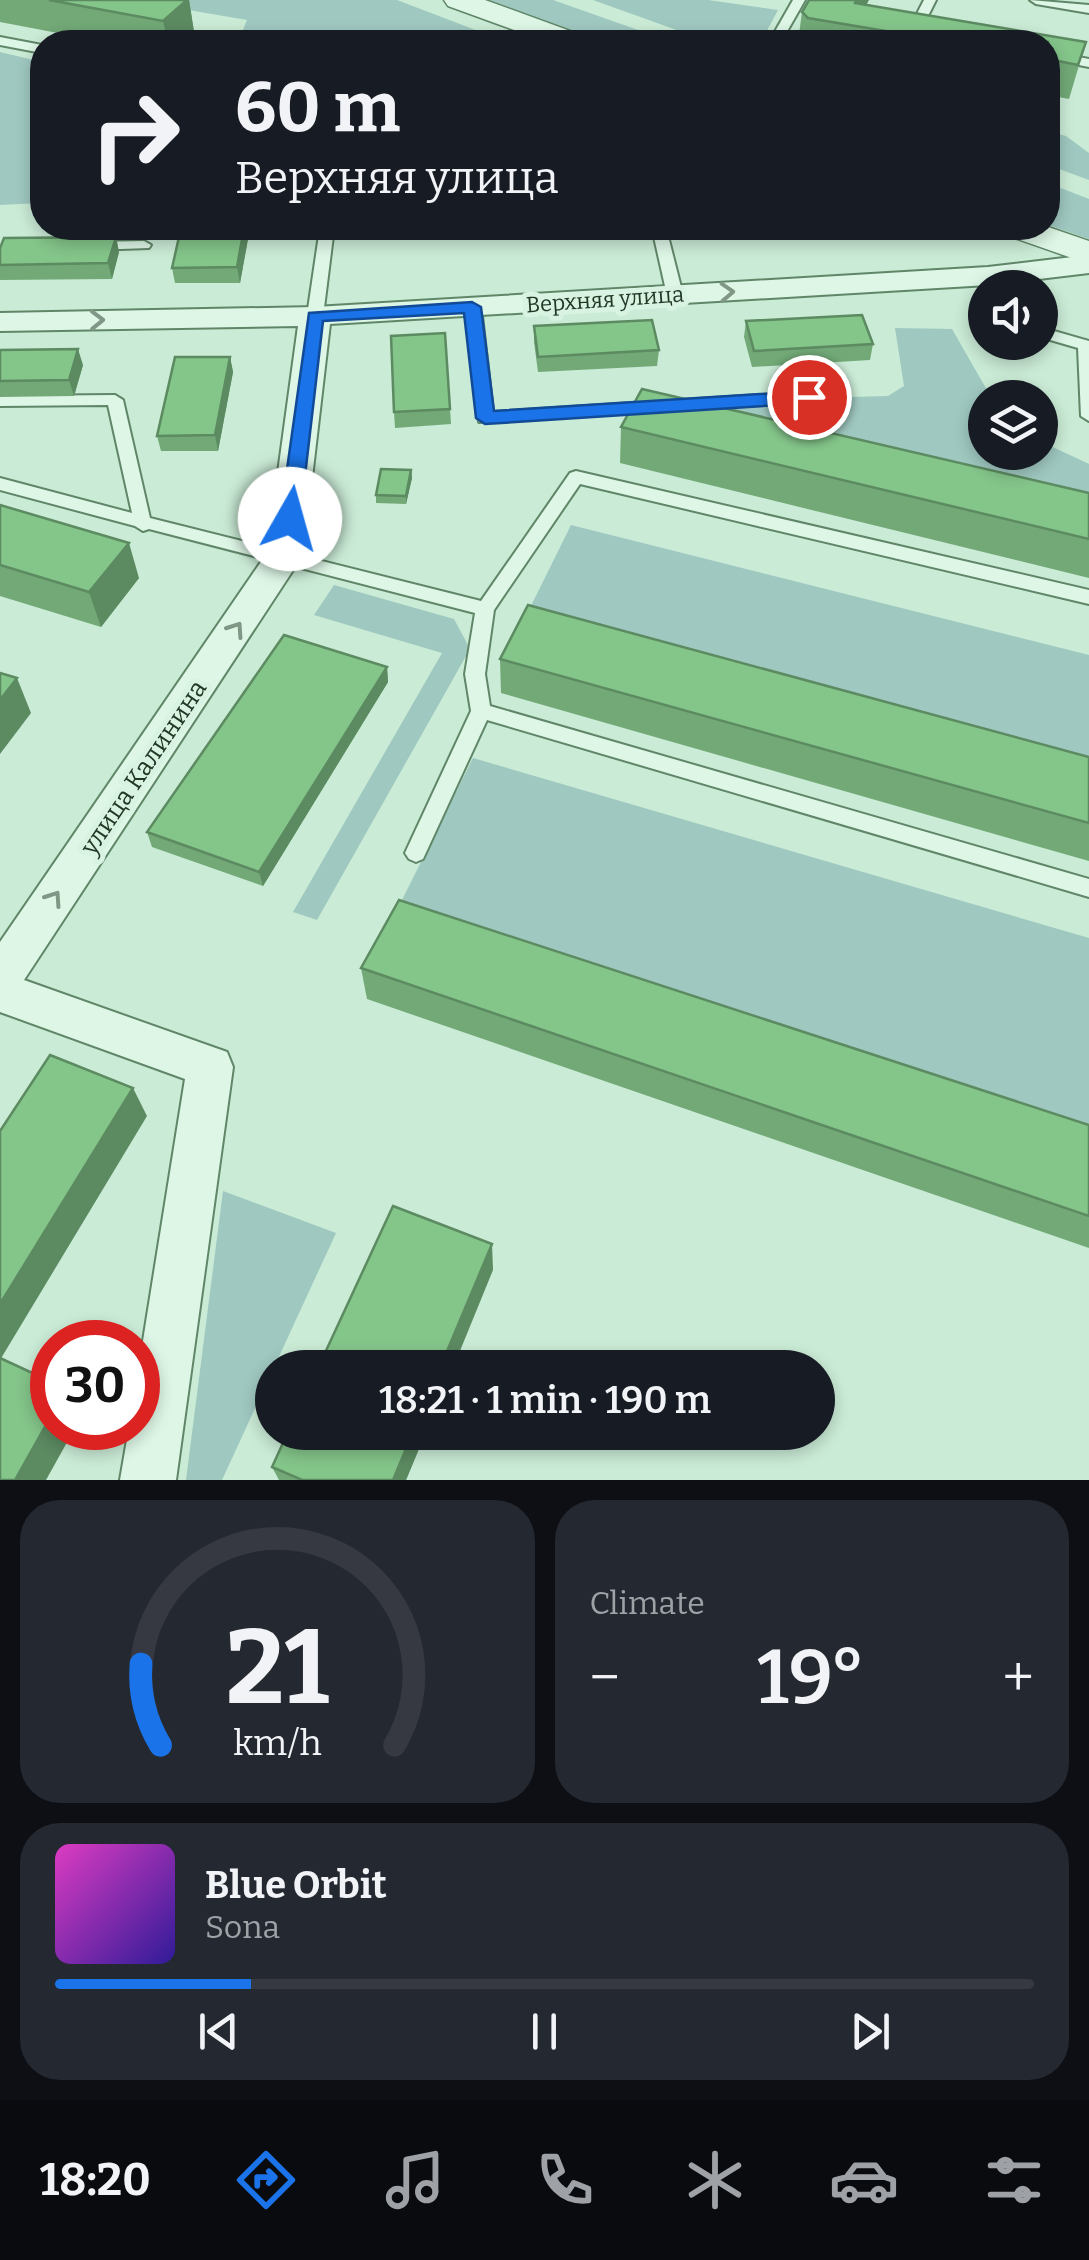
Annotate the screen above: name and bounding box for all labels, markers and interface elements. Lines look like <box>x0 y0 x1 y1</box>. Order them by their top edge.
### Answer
text: 60 m <box>235 66 400 150</box>
icon: right <box>70 70 200 200</box>
text: Верхняя улица <box>235 151 559 205</box>
map controls <box>968 270 1058 470</box>
button: sound <box>968 270 1058 360</box>
street label: Верхняя улица <box>525 281 685 318</box>
one-way arrow <box>719 282 735 303</box>
one-way arrow <box>90 310 106 331</box>
pin <box>767 355 852 440</box>
icon: arrive <box>782 370 837 425</box>
button: layers <box>968 380 1058 470</box>
position arrow <box>238 467 342 571</box>
one-way arrow <box>224 621 242 640</box>
street label: улица Калинина <box>74 674 214 861</box>
one-way arrow <box>42 891 61 909</box>
speed limit sign: 30 <box>30 1320 160 1450</box>
text: 18:21 · 1 min · 190 m <box>379 1377 711 1423</box>
text: Climate <box>590 1584 705 1622</box>
text: 21 <box>226 1606 329 1731</box>
text: 19° <box>757 1633 865 1723</box>
text: − <box>590 1645 620 1711</box>
text: + <box>1003 1645 1034 1711</box>
text: km/h <box>233 1722 321 1764</box>
text: Blue Orbit <box>205 1862 387 1908</box>
text: Sona <box>205 1908 280 1946</box>
icon: previous <box>191 2004 246 2059</box>
icon: pause <box>517 2004 572 2059</box>
icon: next <box>843 2004 898 2059</box>
icon: directions <box>231 2145 301 2215</box>
icon: music <box>380 2145 450 2215</box>
icon: phone <box>530 2145 600 2215</box>
icon: climate <box>680 2145 750 2215</box>
icon: car <box>829 2145 899 2215</box>
icon: filters <box>979 2145 1049 2215</box>
text: 18:20 <box>40 2153 151 2207</box>

